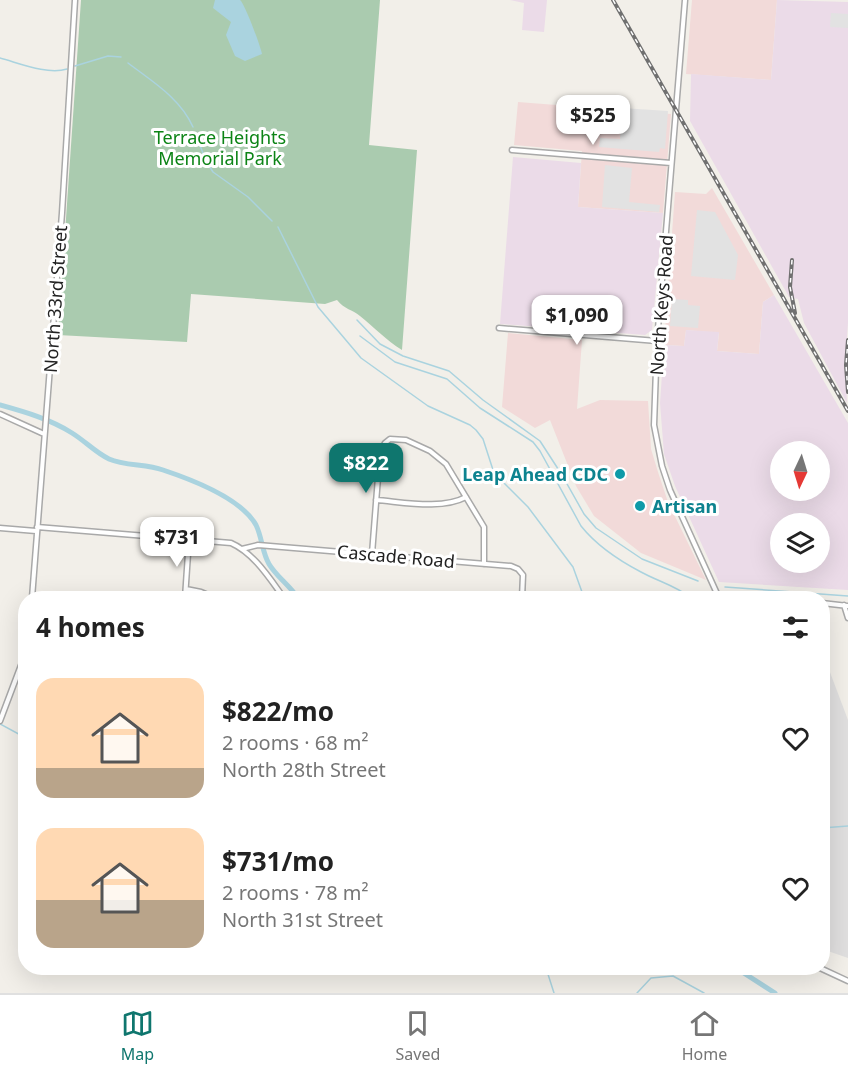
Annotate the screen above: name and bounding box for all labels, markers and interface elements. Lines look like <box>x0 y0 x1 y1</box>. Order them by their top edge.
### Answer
pin: $525 <box>557 95 629 146</box>
text: $525 <box>570 101 616 128</box>
park label: Terrace Heights Memorial Park <box>154 125 286 170</box>
street label: North 33rd Street <box>38 224 72 374</box>
street label: North Keys Road <box>644 234 678 376</box>
pin: $1,090 <box>528 295 626 346</box>
text: $1,090 <box>546 301 608 328</box>
north arrow <box>770 441 830 501</box>
map controls <box>770 441 830 573</box>
pin: $822 <box>330 443 402 494</box>
text: $822 <box>343 449 389 476</box>
place label: Leap Ahead CDC <box>462 462 608 486</box>
marker: Leap Ahead CDC <box>613 467 627 481</box>
place label: Artisan <box>652 494 717 518</box>
marker: Artisan <box>633 499 647 513</box>
button: layers <box>770 513 830 573</box>
pin: $731 <box>141 517 213 568</box>
text: $731 <box>154 523 200 550</box>
street label: Cascade Road <box>336 539 456 573</box>
text: 4 homes <box>36 609 145 645</box>
icon: filters <box>779 611 812 644</box>
text: $822/mo <box>222 693 334 729</box>
icon: home <box>84 702 156 774</box>
icon: heart <box>779 722 812 755</box>
text: 2 rooms · 68 m² <box>222 729 369 756</box>
text: North 28th Street <box>222 756 386 783</box>
text: $731/mo <box>222 843 334 879</box>
icon: home <box>84 852 156 924</box>
icon: heart <box>779 872 812 905</box>
text: 2 rooms · 78 m² <box>222 879 369 906</box>
text: North 31st Street <box>222 906 383 933</box>
tab: Map <box>121 1007 154 1065</box>
tab: Saved <box>396 1007 440 1065</box>
tab: Home <box>682 1007 727 1065</box>

